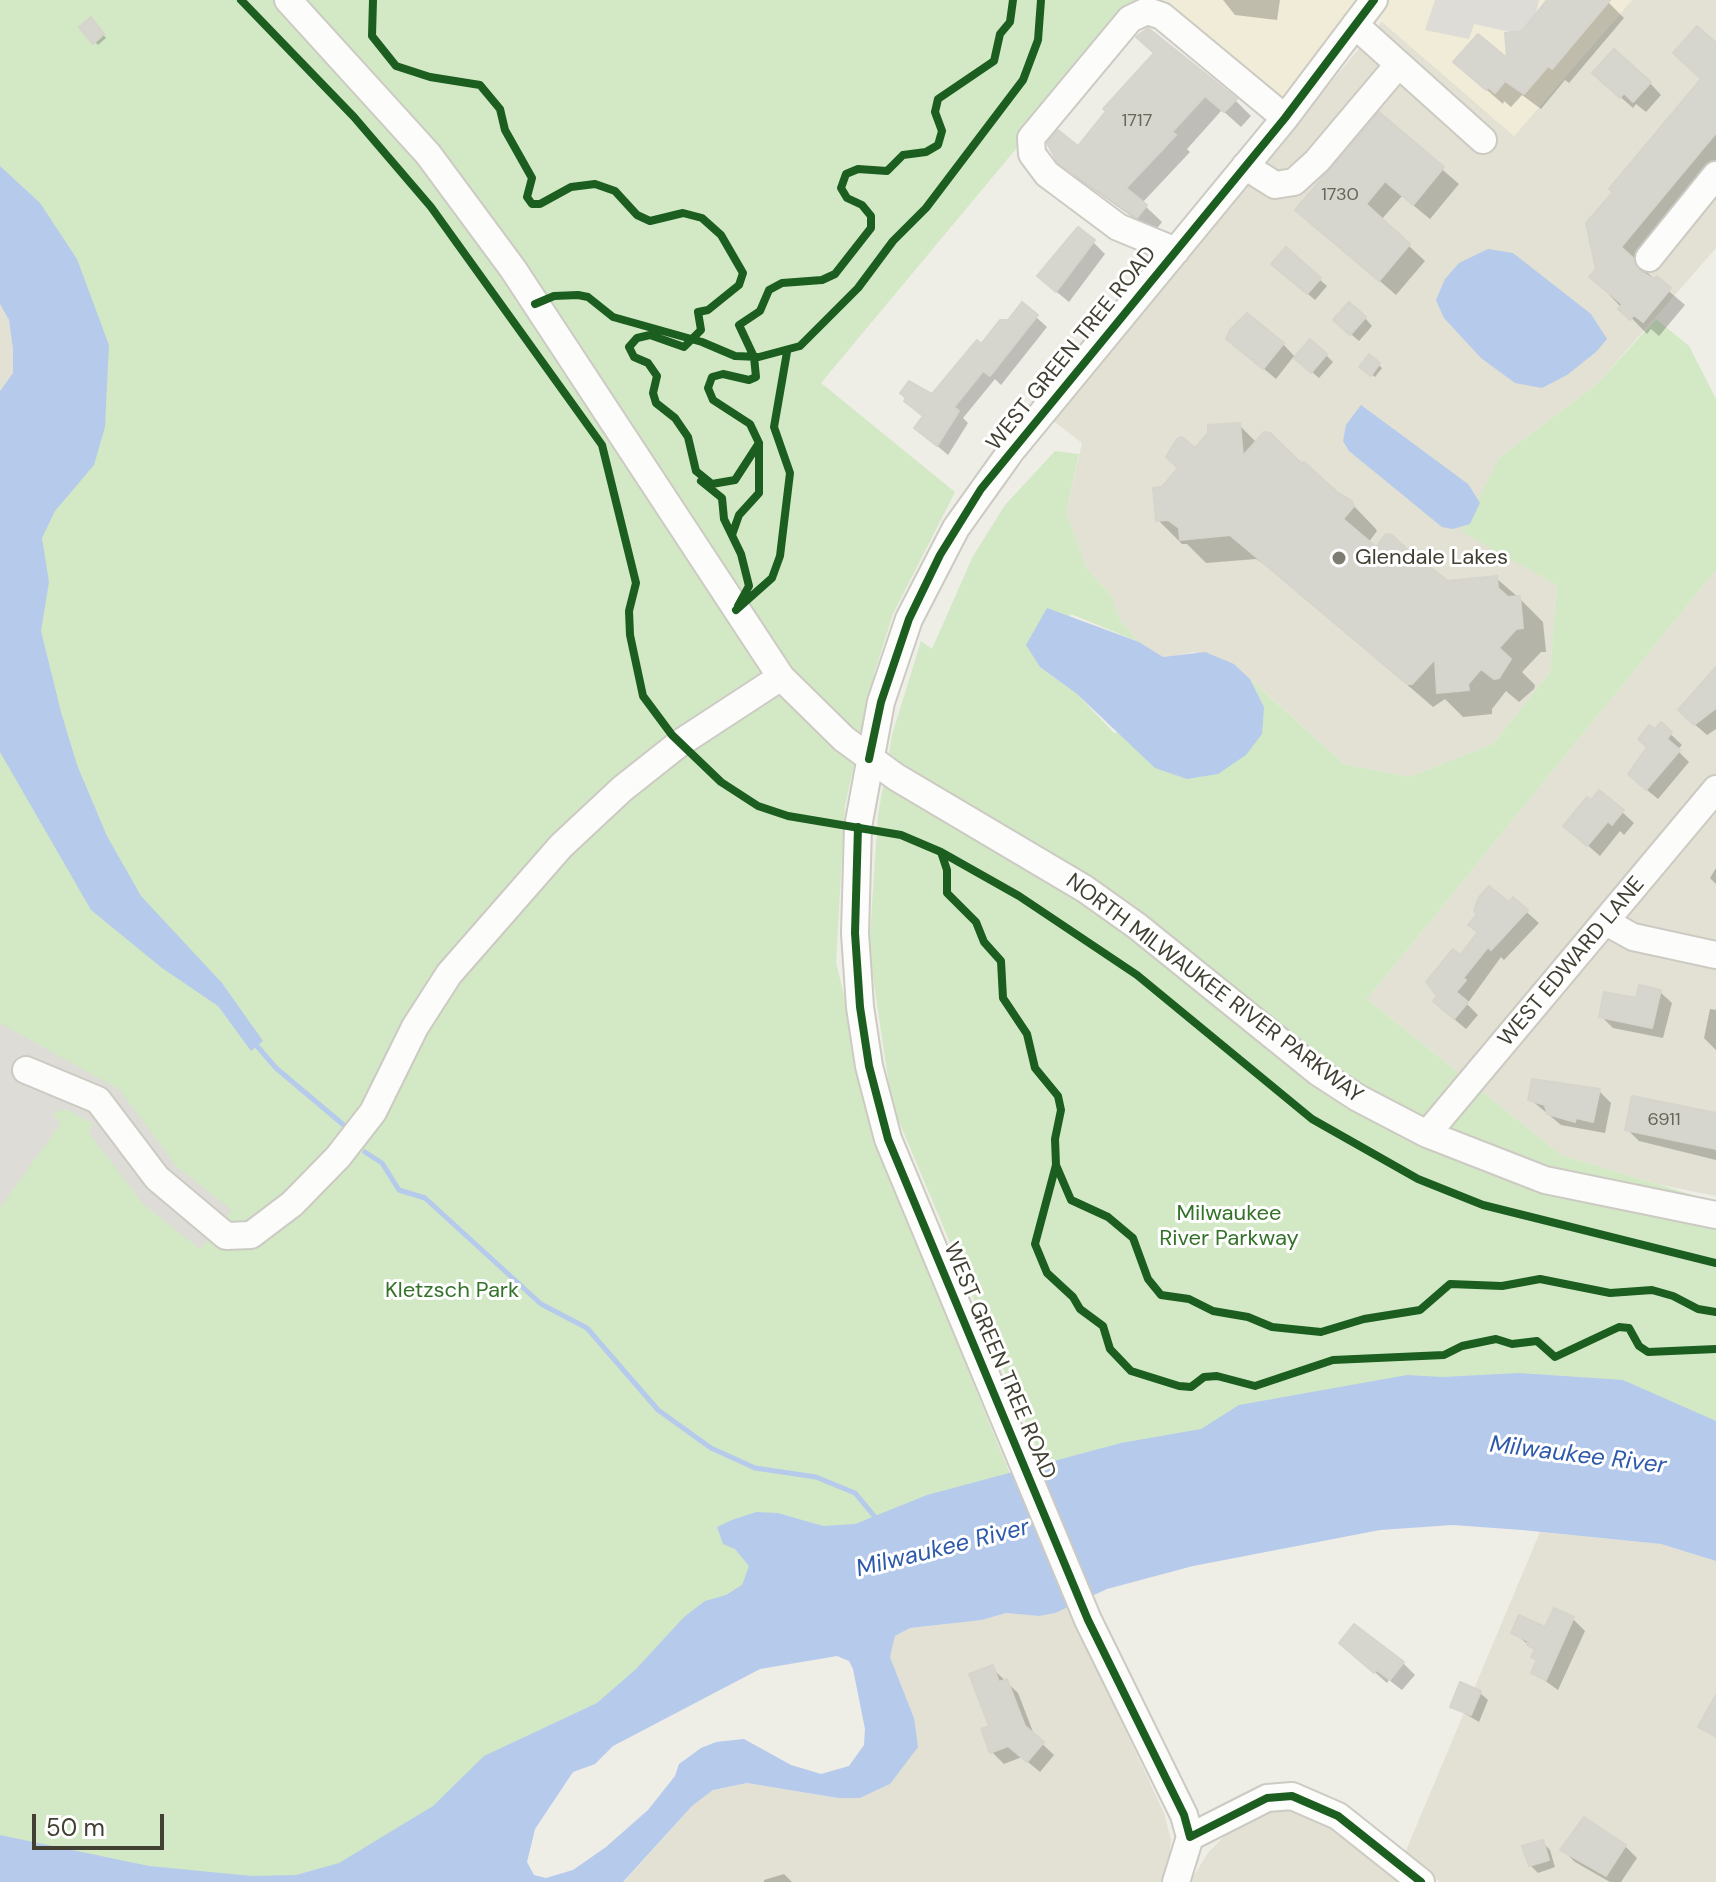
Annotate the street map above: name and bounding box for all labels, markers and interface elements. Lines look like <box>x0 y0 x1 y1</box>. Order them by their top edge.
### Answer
house number: 1717 <box>1122 110 1152 132</box>
house number: 1730 <box>1321 184 1359 206</box>
street label: WEST GREEN TREE ROAD <box>982 242 1162 456</box>
place label: Glendale Lakes <box>1355 545 1508 571</box>
marker: Glendale Lakes <box>1330 549 1348 567</box>
street label: NORTH MILWAUKEE RIVER PARKWAY <box>1060 869 1368 1109</box>
street label: WEST EDWARD LANE <box>1493 872 1651 1052</box>
house number: 6911 <box>1647 1109 1681 1131</box>
park label: Milwaukee River Parkway <box>1159 1201 1299 1252</box>
street label: WEST GREEN TREE ROAD <box>937 1239 1061 1483</box>
park label: Kletzsch Park <box>385 1278 519 1304</box>
water label: Milwaukee River <box>1488 1431 1668 1481</box>
water label: Milwaukee River <box>853 1514 1033 1584</box>
scale bar <box>36 1798 168 1848</box>
text: 50 m <box>46 1812 105 1843</box>

